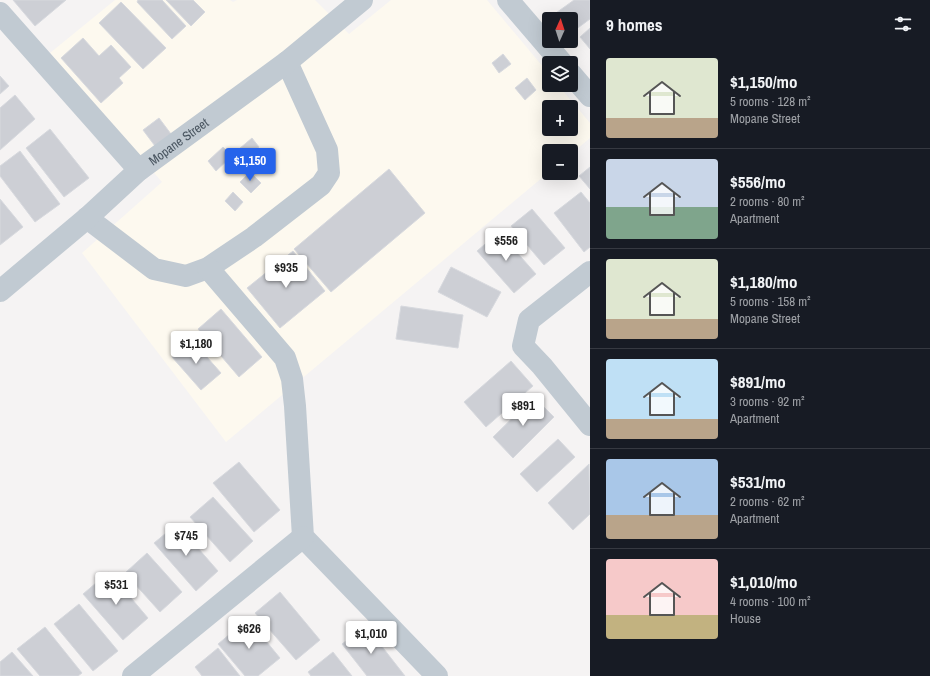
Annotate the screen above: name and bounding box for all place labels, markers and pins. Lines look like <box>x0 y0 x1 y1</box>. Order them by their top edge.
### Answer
pin: $1,150 <box>217 148 283 182</box>
pin: $556 <box>482 228 530 262</box>
pin: $935 <box>262 255 310 289</box>
pin: $1,180 <box>163 331 229 365</box>
pin: $891 <box>499 393 547 427</box>
pin: $745 <box>162 523 210 557</box>
pin: $531 <box>92 572 140 606</box>
pin: $626 <box>225 616 273 650</box>
pin: $1,010 <box>338 621 404 655</box>

